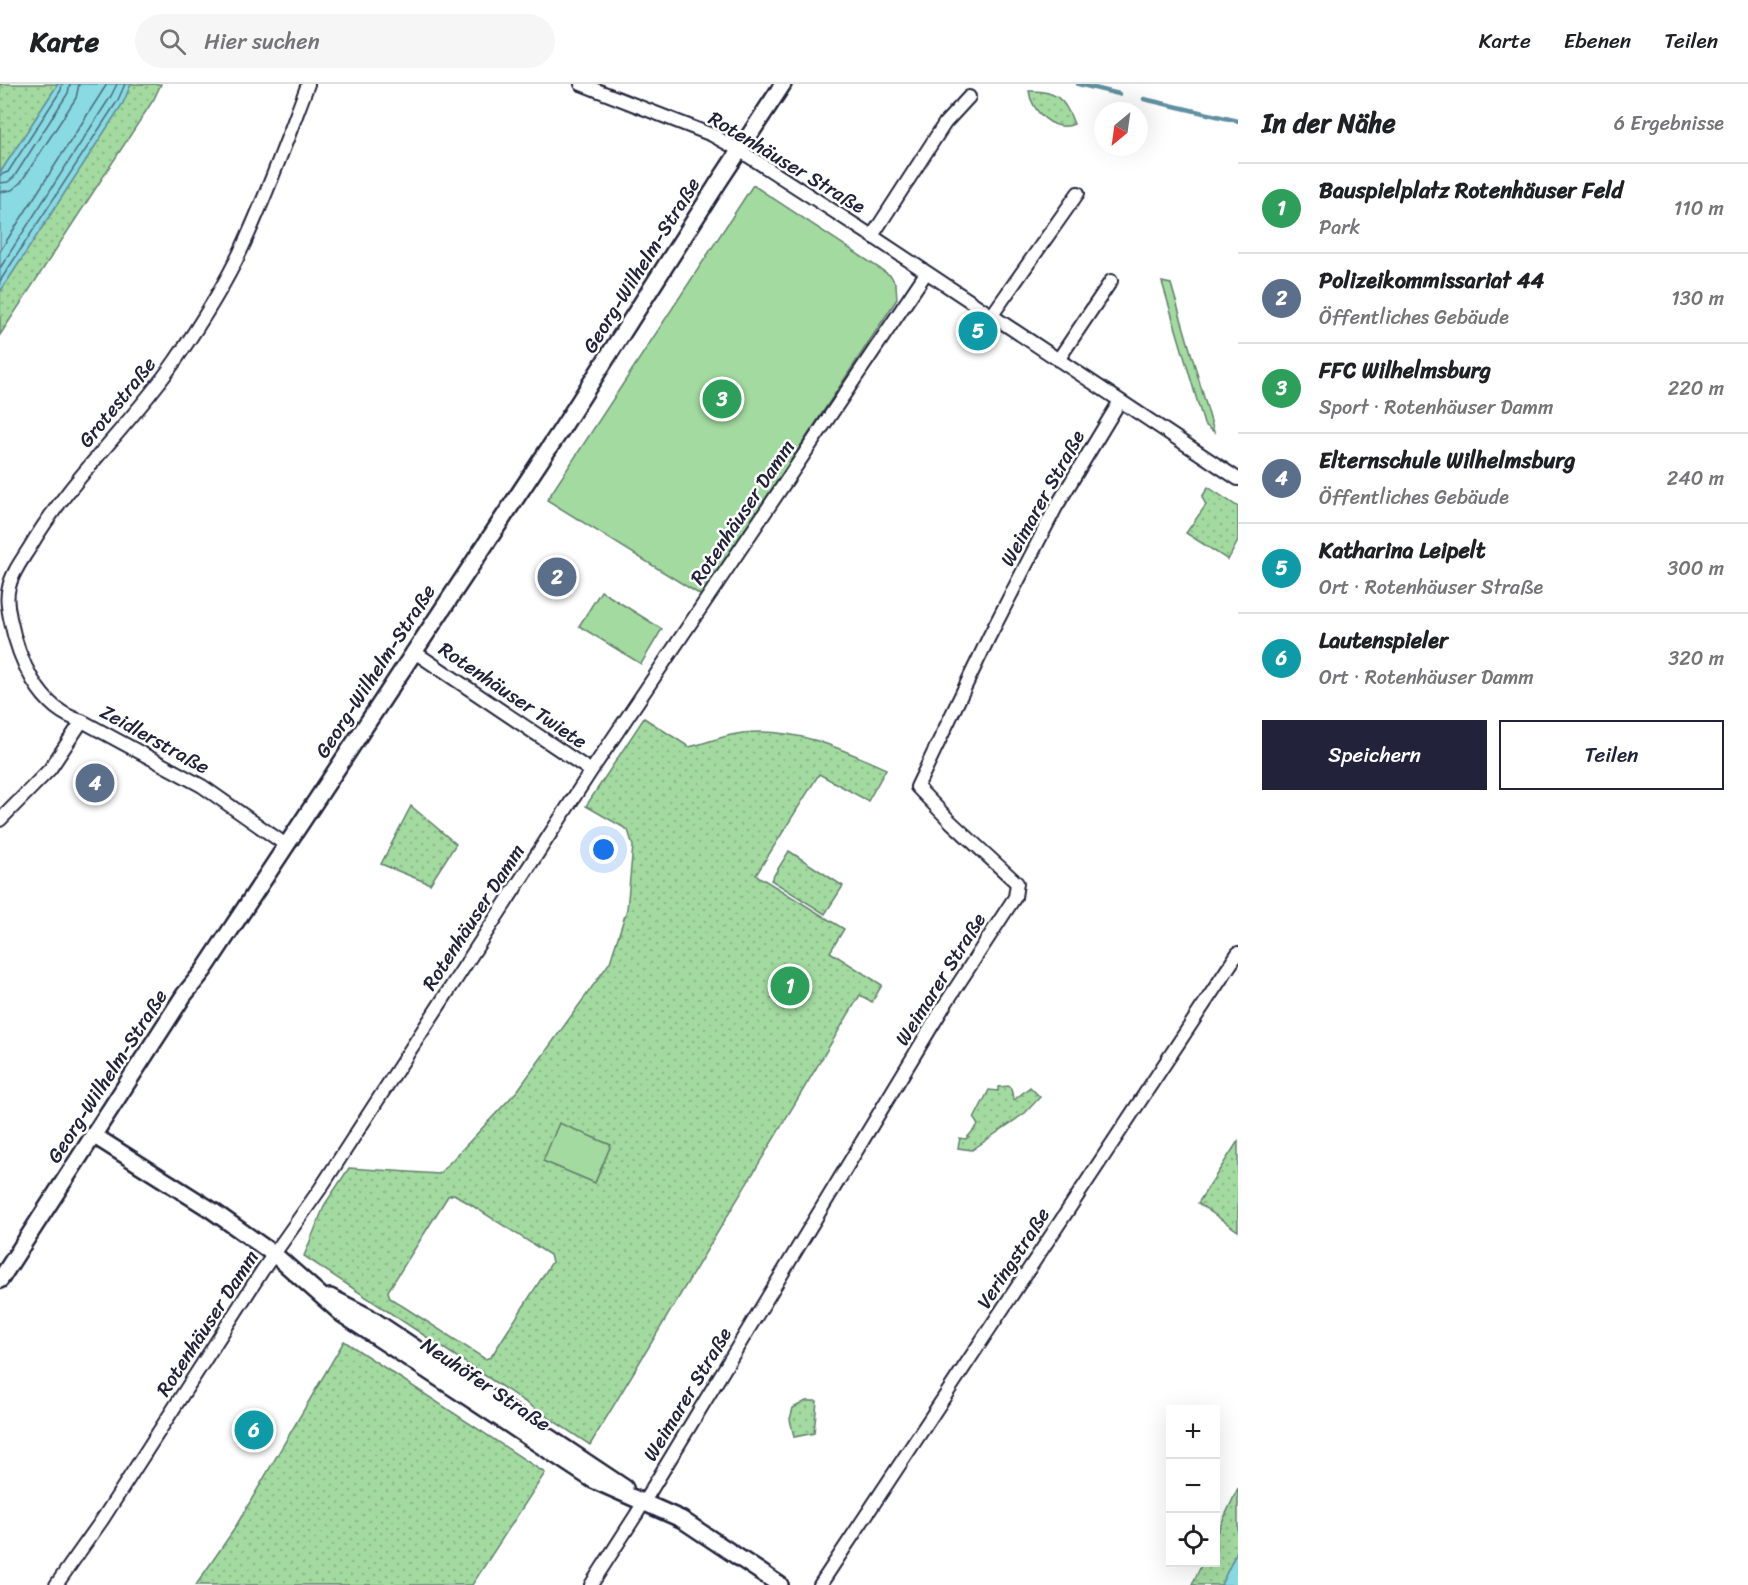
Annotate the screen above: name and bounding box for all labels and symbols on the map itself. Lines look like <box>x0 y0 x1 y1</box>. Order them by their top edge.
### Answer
street label: Rotenhäuser Straße <box>701 101 873 224</box>
north arrow <box>1094 102 1148 156</box>
street label: Georg-Wilhelm-Straße <box>573 170 710 360</box>
pin: 5 <box>958 308 998 354</box>
street label: Grotestraße <box>69 349 165 456</box>
pin: 3 <box>702 376 742 422</box>
street label: Weimarer Straße <box>990 423 1095 573</box>
street label: Rotenhäuser Damm <box>681 432 804 592</box>
pin: 2 <box>538 554 576 600</box>
street label: Georg-Wilhelm-Straße <box>306 577 445 766</box>
street label: Rotenhäuser Twiete <box>431 632 594 758</box>
street label: Zeidlerstraße <box>93 695 216 784</box>
pin: 4 <box>76 760 115 806</box>
your location <box>589 835 618 864</box>
street label: Rotenhäuser Damm <box>413 837 534 998</box>
street label: Weimarer Straße <box>885 905 996 1053</box>
pin: 1 <box>770 964 810 1008</box>
street label: Georg-Wilhelm-Straße <box>38 982 177 1171</box>
street label: Veringstraße <box>967 1200 1060 1316</box>
street label: Rotenhäuser Damm <box>147 1243 268 1404</box>
street label: Weimarer Straße <box>633 1320 742 1468</box>
street label: Neuhöfer Straße <box>413 1328 558 1441</box>
pin: 6 <box>234 1408 274 1452</box>

